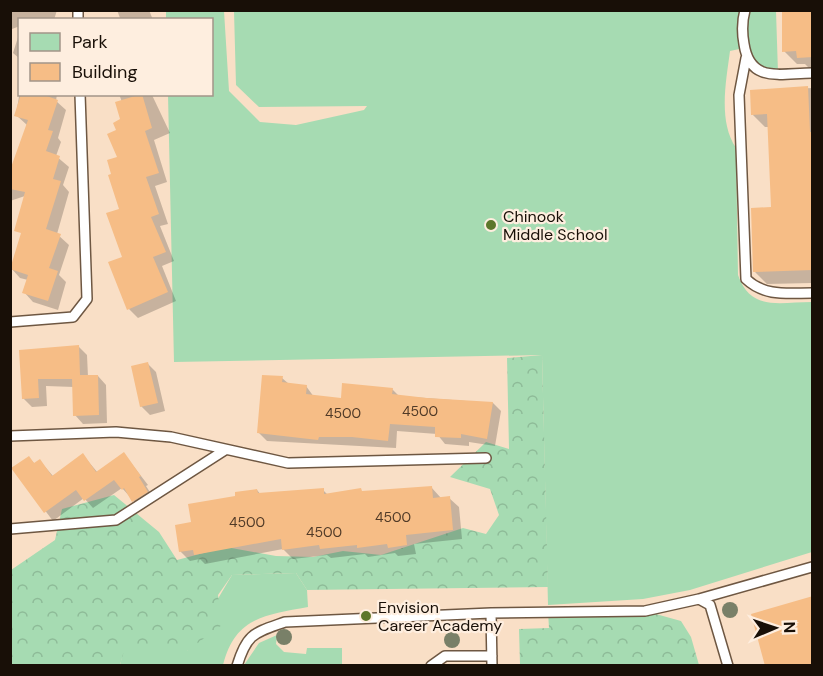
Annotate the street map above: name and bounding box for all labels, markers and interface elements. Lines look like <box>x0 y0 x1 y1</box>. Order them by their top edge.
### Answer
legend <box>18 18 213 96</box>
text: Park <box>72 30 108 54</box>
text: Building <box>72 60 137 84</box>
place label: Chinook Middle School <box>503 206 607 245</box>
marker: Chinook Middle School <box>484 218 498 232</box>
house number: 4500 <box>402 402 438 420</box>
house number: 4500 <box>325 404 361 422</box>
house number: 4500 <box>375 508 411 526</box>
house number: 4500 <box>229 513 265 531</box>
house number: 4500 <box>306 523 342 541</box>
place label: Envision Career Academy <box>378 597 502 636</box>
north arrow <box>745 598 805 658</box>
marker: Envision Career Academy <box>359 609 373 623</box>
text: N <box>779 621 800 634</box>

